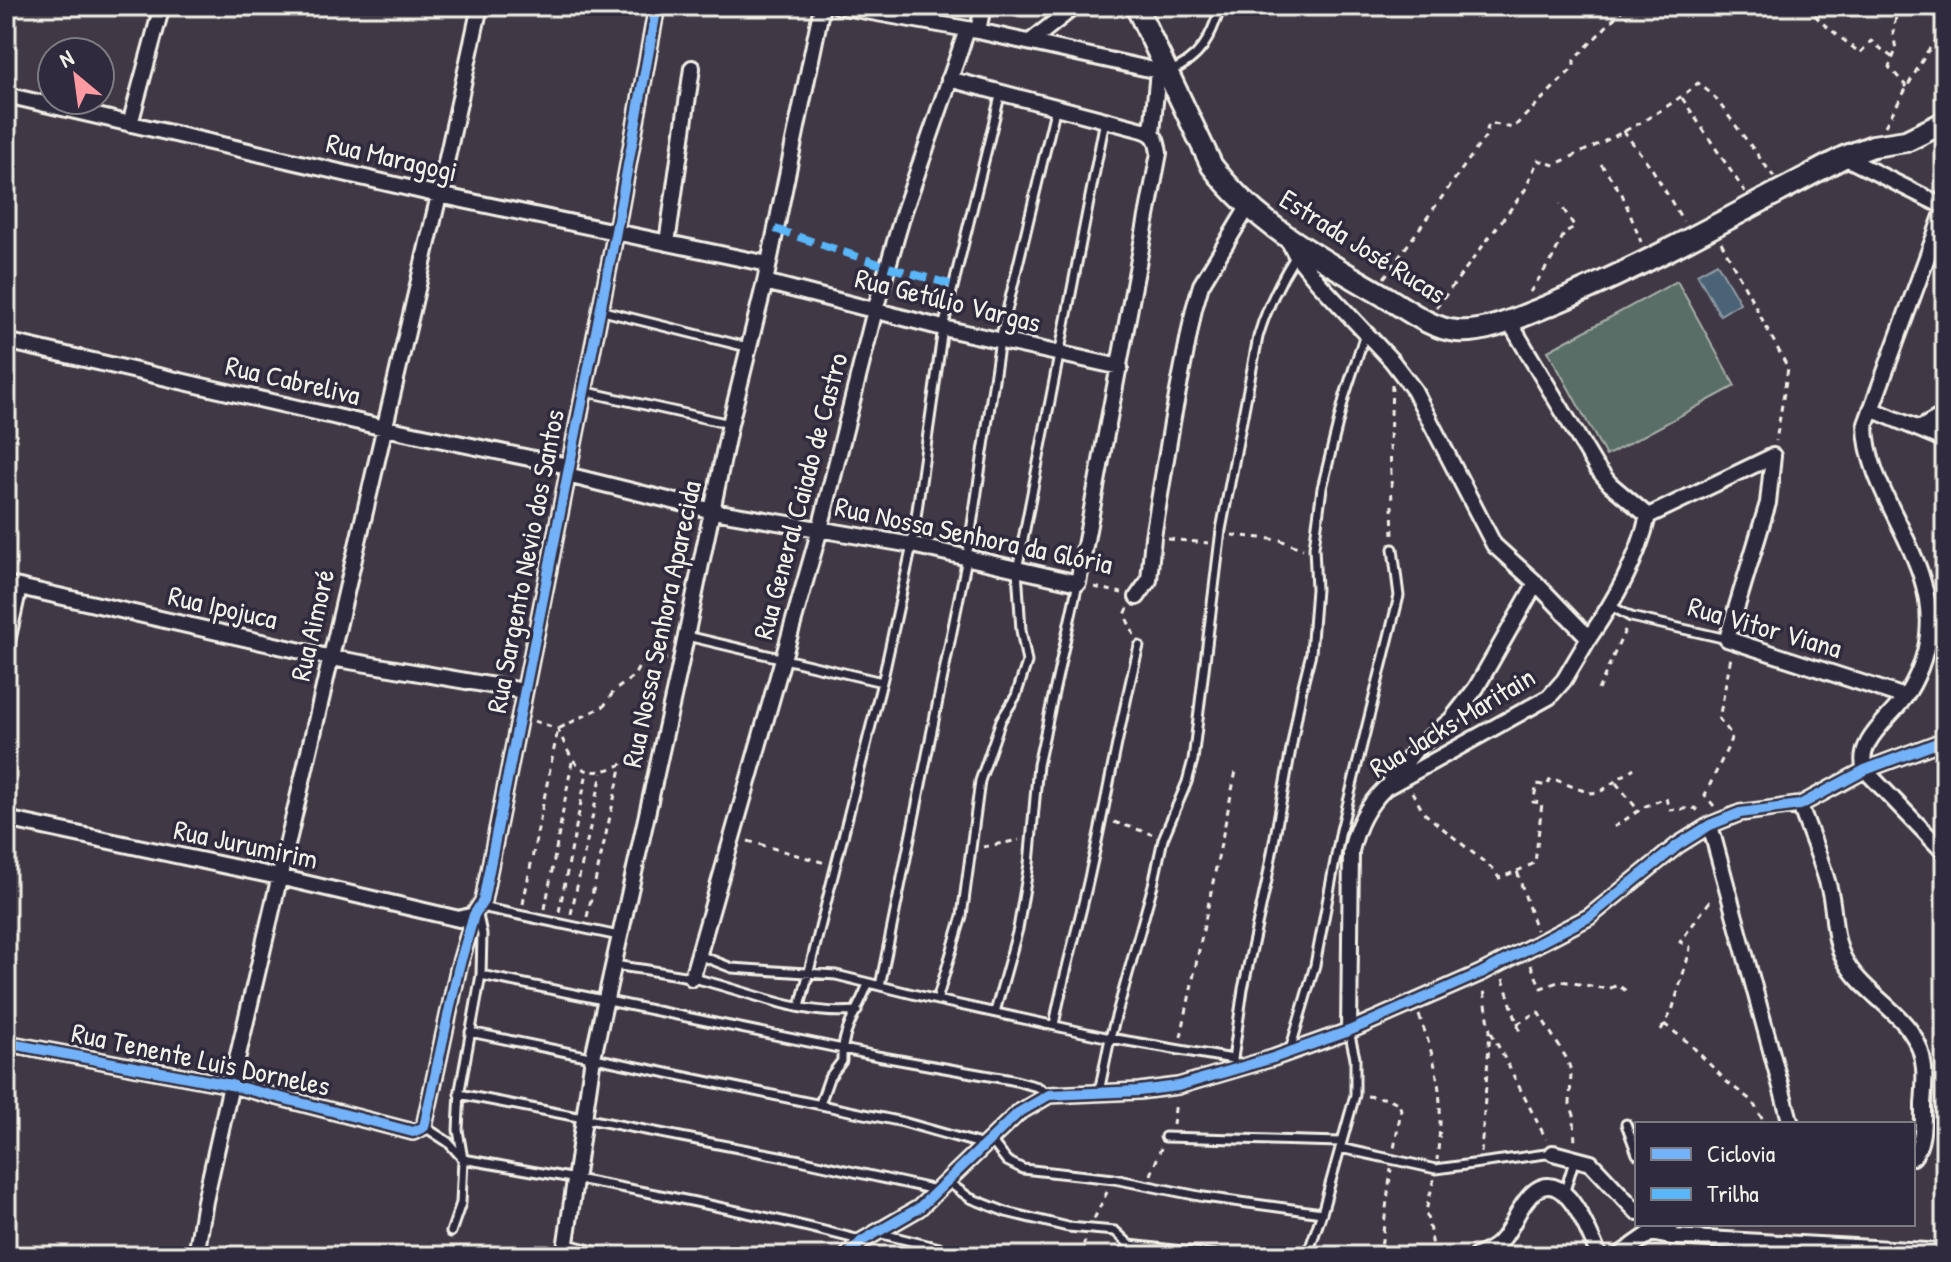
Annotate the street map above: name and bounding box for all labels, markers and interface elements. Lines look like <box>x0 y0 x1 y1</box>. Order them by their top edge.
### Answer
north arrow <box>36 36 116 116</box>
text: N <box>54 42 79 74</box>
street label: Rua Maragogi <box>323 124 461 190</box>
street label: Estrada José Rucas <box>1273 180 1453 312</box>
street label: Rua Getúlio Vargas <box>851 259 1045 341</box>
street label: Rua Cabreliva <box>222 346 364 414</box>
street label: Rua General Caiado de Castro <box>743 349 857 643</box>
street label: Rua Sargento Nevio dos Santos <box>477 406 573 716</box>
street label: Rua Nossa Senhora Aparecida <box>612 477 710 771</box>
street label: Rua Nossa Senhora da Glória <box>832 487 1116 583</box>
street label: Rua Aimoré <box>281 565 343 685</box>
street label: Rua Ipojuca <box>165 576 281 638</box>
street label: Rua Vitor Viana <box>1684 587 1846 667</box>
street label: Rua Jacks Maritain <box>1362 658 1542 786</box>
street label: Rua Jurumirim <box>171 810 321 878</box>
street label: Rua Tenente Luis Dorneles <box>68 1013 334 1105</box>
legend <box>1635 1122 1915 1226</box>
text: Ciclovia <box>1707 1137 1775 1169</box>
text: Trilha <box>1707 1177 1759 1209</box>

